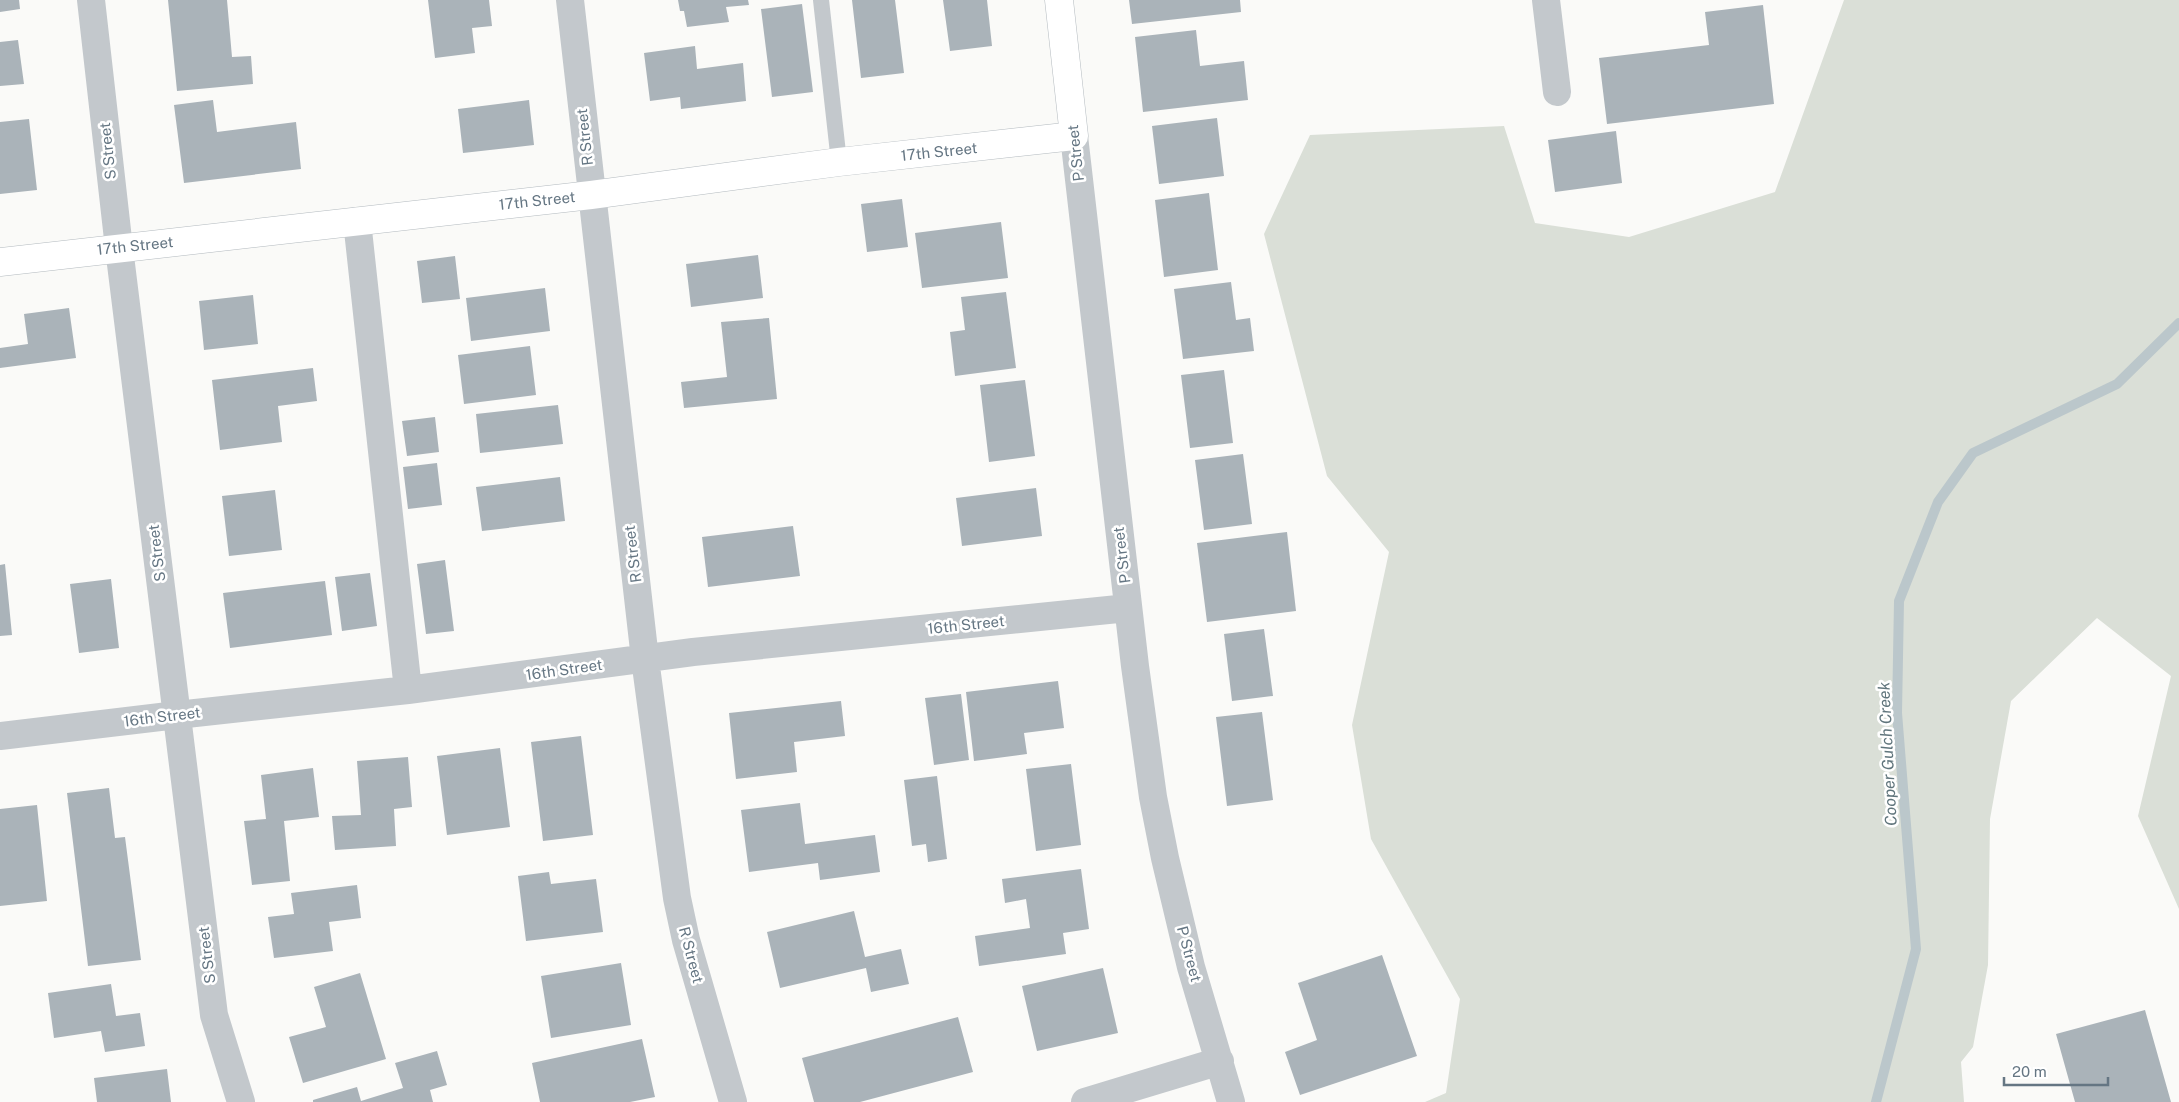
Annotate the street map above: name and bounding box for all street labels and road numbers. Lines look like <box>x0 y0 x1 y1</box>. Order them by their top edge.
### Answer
street label: R Street <box>573 107 596 167</box>
street label: S Street <box>96 121 119 181</box>
street label: P Street <box>1064 124 1087 182</box>
street label: 17th Street <box>900 139 978 164</box>
street label: 17th Street <box>498 188 576 213</box>
street label: 17th Street <box>96 233 174 258</box>
street label: S Street <box>145 523 168 583</box>
street label: R Street <box>621 524 644 584</box>
street label: P Street <box>1110 526 1133 584</box>
street label: 16th Street <box>927 612 1005 637</box>
street label: 16th Street <box>524 656 604 683</box>
street label: 16th Street <box>122 703 202 730</box>
street label: P Street <box>1174 924 1205 984</box>
street label: S Street <box>195 925 218 985</box>
street label: R Street <box>676 925 707 985</box>

